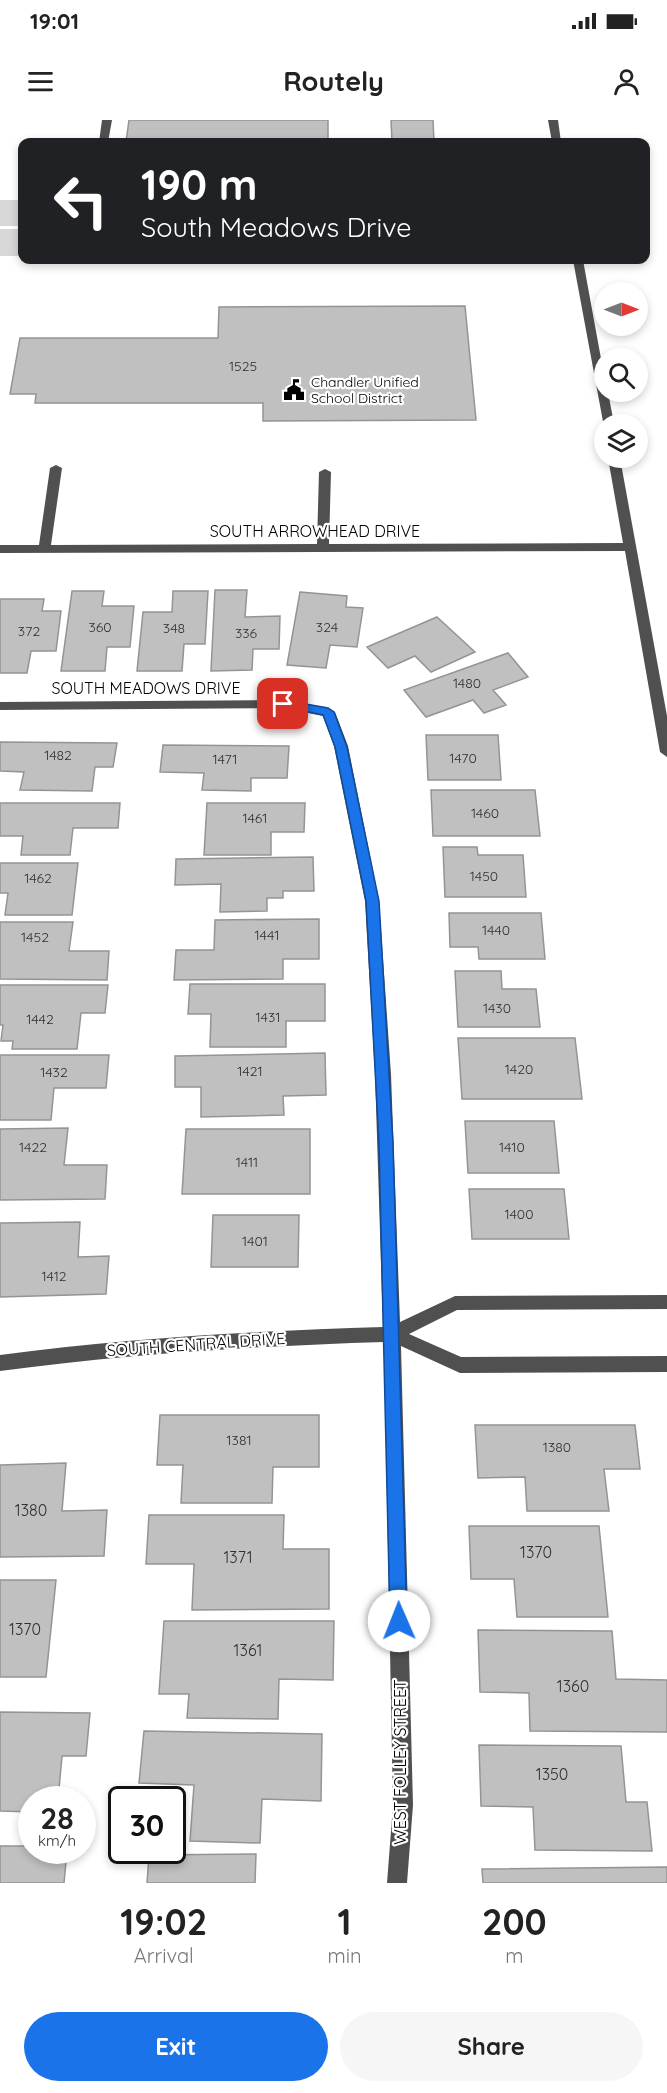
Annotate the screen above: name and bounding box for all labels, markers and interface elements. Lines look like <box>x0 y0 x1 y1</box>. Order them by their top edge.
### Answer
text: 19:01 <box>30 7 79 35</box>
text: Routely <box>283 64 384 98</box>
icon: menu <box>24 65 57 98</box>
icon: person <box>610 65 643 98</box>
text: 190 m <box>141 158 257 211</box>
icon: left <box>42 162 120 240</box>
text: South Meadows Drive <box>141 210 412 244</box>
north arrow <box>594 282 648 336</box>
map controls <box>594 282 648 468</box>
button: search <box>594 348 648 402</box>
house number: 1525 <box>229 357 257 375</box>
place label: Chandler Unified School District <box>311 373 419 407</box>
public building icon: Chandler Unified School District <box>282 378 306 402</box>
button: layers <box>594 414 648 468</box>
street label: SOUTH ARROWHEAD DRIVE <box>210 521 420 541</box>
house number: 360 <box>88 618 112 636</box>
house number: 324 <box>316 618 338 636</box>
house number: 348 <box>163 619 185 637</box>
house number: 372 <box>18 622 40 640</box>
house number: 336 <box>235 624 258 642</box>
house number: 1480 <box>453 674 481 692</box>
street label: SOUTH MEADOWS DRIVE <box>51 678 241 698</box>
pin <box>257 678 308 729</box>
icon: arrive <box>266 687 299 720</box>
house number: 1482 <box>44 746 72 764</box>
house number: 1470 <box>449 749 477 767</box>
house number: 1471 <box>213 750 237 768</box>
house number: 1460 <box>471 804 499 822</box>
house number: 1461 <box>243 809 268 827</box>
house number: 1450 <box>470 867 498 885</box>
house number: 1462 <box>24 869 52 887</box>
house number: 1440 <box>482 921 510 939</box>
house number: 1441 <box>255 926 279 944</box>
house number: 1452 <box>21 928 49 946</box>
house number: 1430 <box>483 999 511 1017</box>
house number: 1431 <box>256 1008 280 1026</box>
house number: 1442 <box>26 1010 54 1028</box>
house number: 1420 <box>505 1060 533 1078</box>
house number: 1421 <box>237 1062 263 1080</box>
house number: 1432 <box>40 1063 68 1081</box>
house number: 1422 <box>19 1138 47 1156</box>
house number: 1410 <box>499 1138 525 1156</box>
house number: 1411 <box>236 1153 258 1171</box>
house number: 1400 <box>504 1205 534 1223</box>
house number: 1401 <box>242 1232 268 1250</box>
house number: 1412 <box>41 1267 67 1285</box>
street label: SOUTH CENTRAL DRIVE <box>106 1328 286 1360</box>
house number: 1381 <box>226 1431 252 1449</box>
house number: 1380 <box>543 1438 571 1456</box>
house number: 1380 <box>15 1500 47 1520</box>
house number: 1370 <box>520 1542 552 1562</box>
house number: 1371 <box>223 1547 253 1567</box>
position arrow <box>367 1589 431 1653</box>
house number: 1370 <box>9 1619 41 1639</box>
house number: 1361 <box>234 1640 262 1660</box>
house number: 1360 <box>557 1676 589 1696</box>
street label: WEST FOLLEY STREET <box>390 1679 410 1845</box>
house number: 1350 <box>536 1764 568 1784</box>
speed limit sign: 30 <box>108 1786 186 1864</box>
text: 28 <box>40 1799 74 1837</box>
text: km/h <box>38 1831 76 1850</box>
text: 19:02 <box>120 1899 207 1944</box>
text: 1 <box>338 1899 352 1944</box>
text: 200 <box>482 1899 547 1944</box>
text: Arrival <box>134 1943 194 1968</box>
text: min <box>328 1943 362 1968</box>
text: m <box>505 1943 523 1968</box>
button: Exit <box>24 2012 328 2081</box>
button: Share <box>340 2012 643 2081</box>

